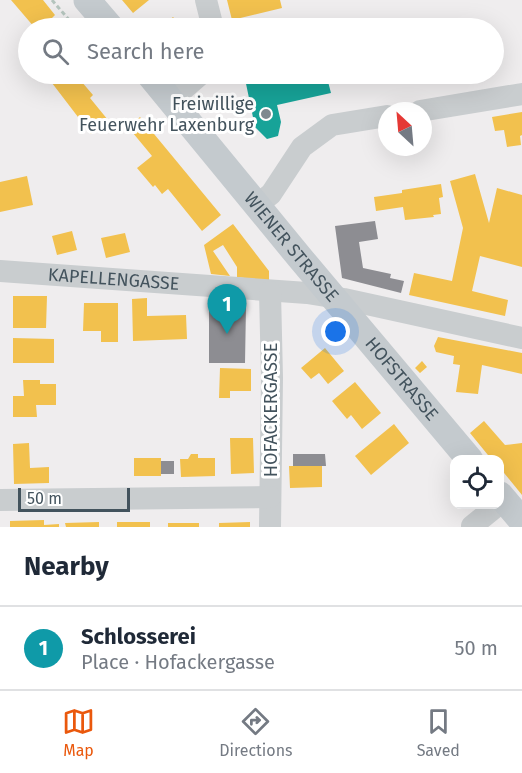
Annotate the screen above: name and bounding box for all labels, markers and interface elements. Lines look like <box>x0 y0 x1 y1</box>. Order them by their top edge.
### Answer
search box <box>18 18 504 84</box>
icon: search <box>39 35 72 68</box>
text: Search here <box>87 38 205 65</box>
place label: Freiwillige Feuerwehr Laxenburg <box>79 93 255 136</box>
north arrow <box>378 102 432 156</box>
marker: Freiwillige Feuerwehr Laxenburg <box>259 107 273 121</box>
street label: WIENER STRASSE <box>239 187 343 306</box>
street label: KAPELLENGASSE <box>47 263 180 295</box>
pin: 1 <box>208 284 246 334</box>
your location <box>321 317 350 346</box>
street label: HOFSTRASSE <box>360 333 443 425</box>
street label: HOFACKERGASSE <box>260 343 282 477</box>
map controls <box>450 455 504 509</box>
button: locate <box>450 455 504 509</box>
scale bar <box>18 485 130 513</box>
text: 50 m <box>27 489 62 508</box>
text: Nearby <box>24 551 109 582</box>
text: Schlosserei <box>81 623 196 650</box>
text: 1 <box>39 636 48 660</box>
text: 50 m <box>454 636 498 660</box>
text: Place · Hofackergasse <box>81 650 275 674</box>
tab: Map <box>62 705 95 760</box>
tab: Directions <box>219 705 293 760</box>
tab: Saved <box>417 705 460 760</box>

